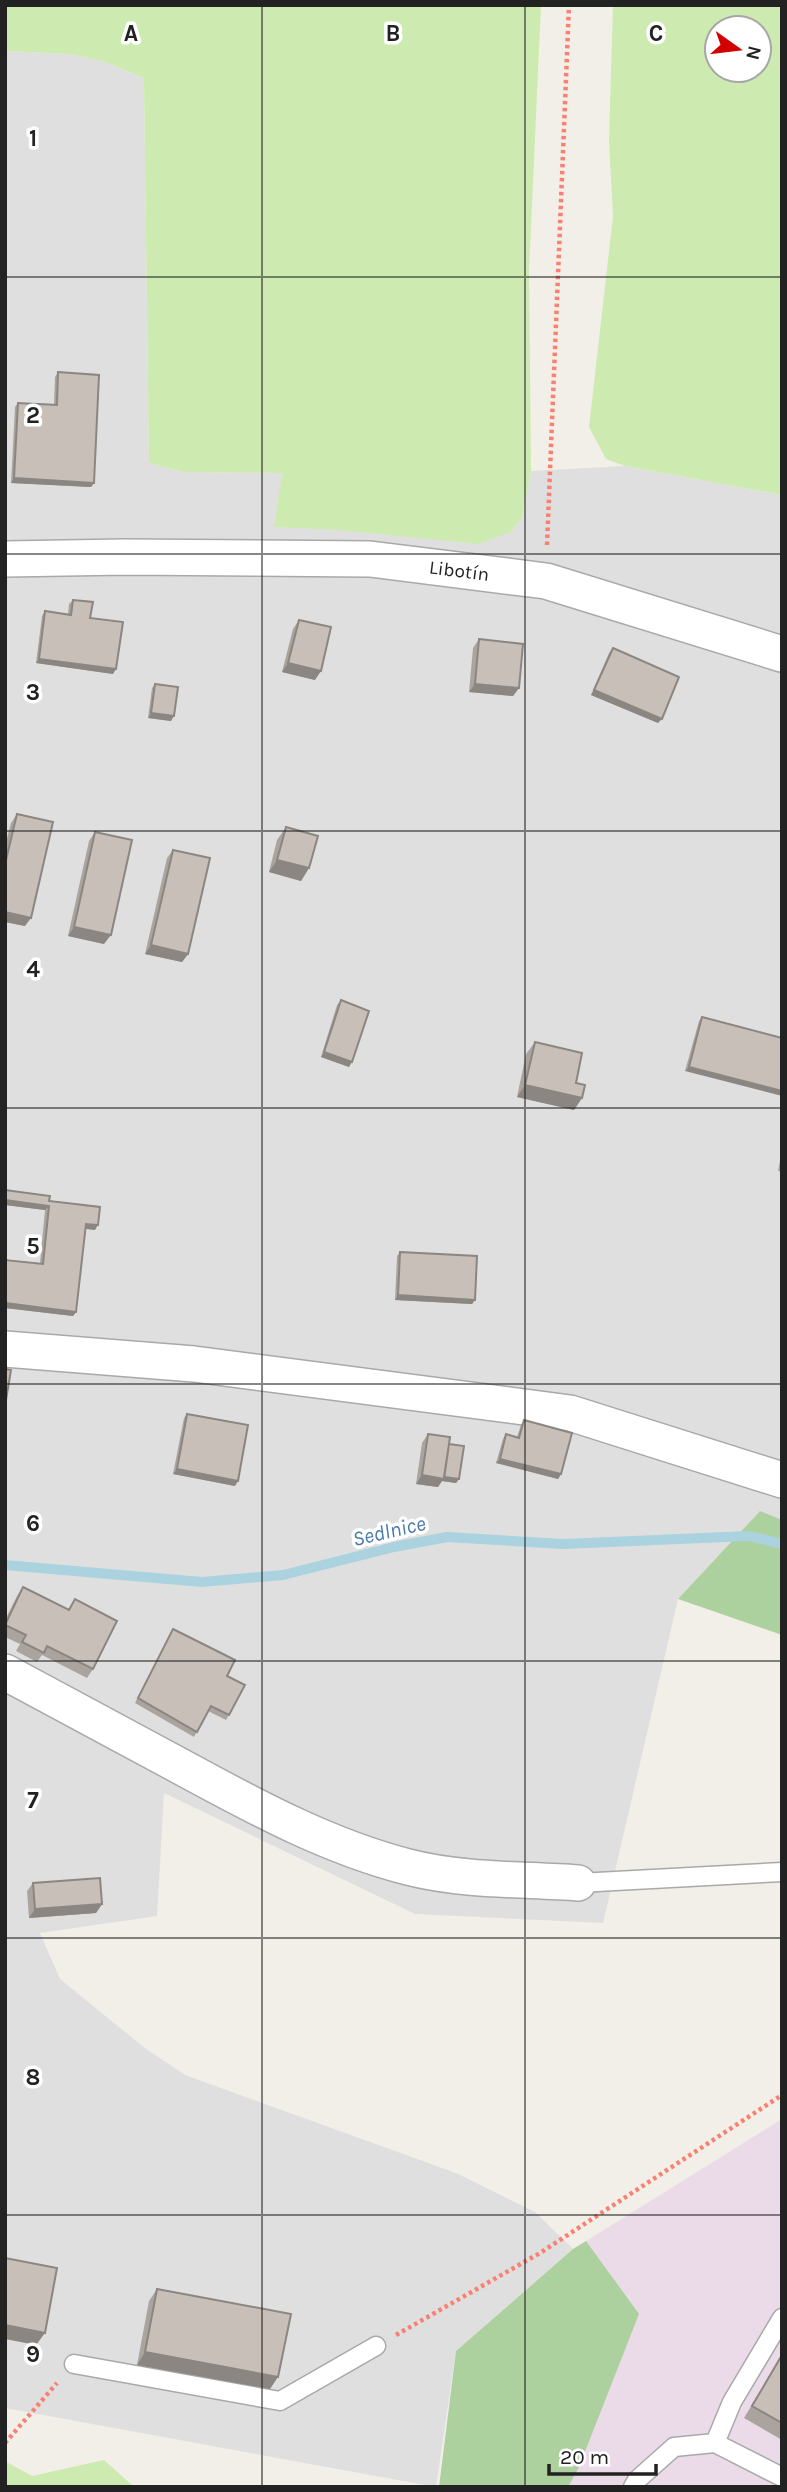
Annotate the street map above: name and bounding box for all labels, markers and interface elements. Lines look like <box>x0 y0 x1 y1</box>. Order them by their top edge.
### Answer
north arrow <box>703 14 773 84</box>
text: A <box>124 20 138 47</box>
text: B <box>386 20 400 47</box>
text: C <box>649 20 663 47</box>
text: N <box>741 44 766 62</box>
text: 1 <box>29 125 37 152</box>
text: 2 <box>26 402 40 429</box>
street label: Libotín <box>428 556 491 586</box>
text: 3 <box>26 679 40 706</box>
text: 4 <box>26 956 40 983</box>
text: 5 <box>26 1233 40 1260</box>
text: 6 <box>26 1510 40 1537</box>
water label: Sedlnice <box>350 1511 428 1551</box>
text: 7 <box>27 1787 39 1814</box>
text: 8 <box>26 2064 40 2091</box>
text: 9 <box>26 2341 40 2368</box>
scale bar <box>549 2432 656 2476</box>
text: 20 m <box>560 2445 609 2469</box>

